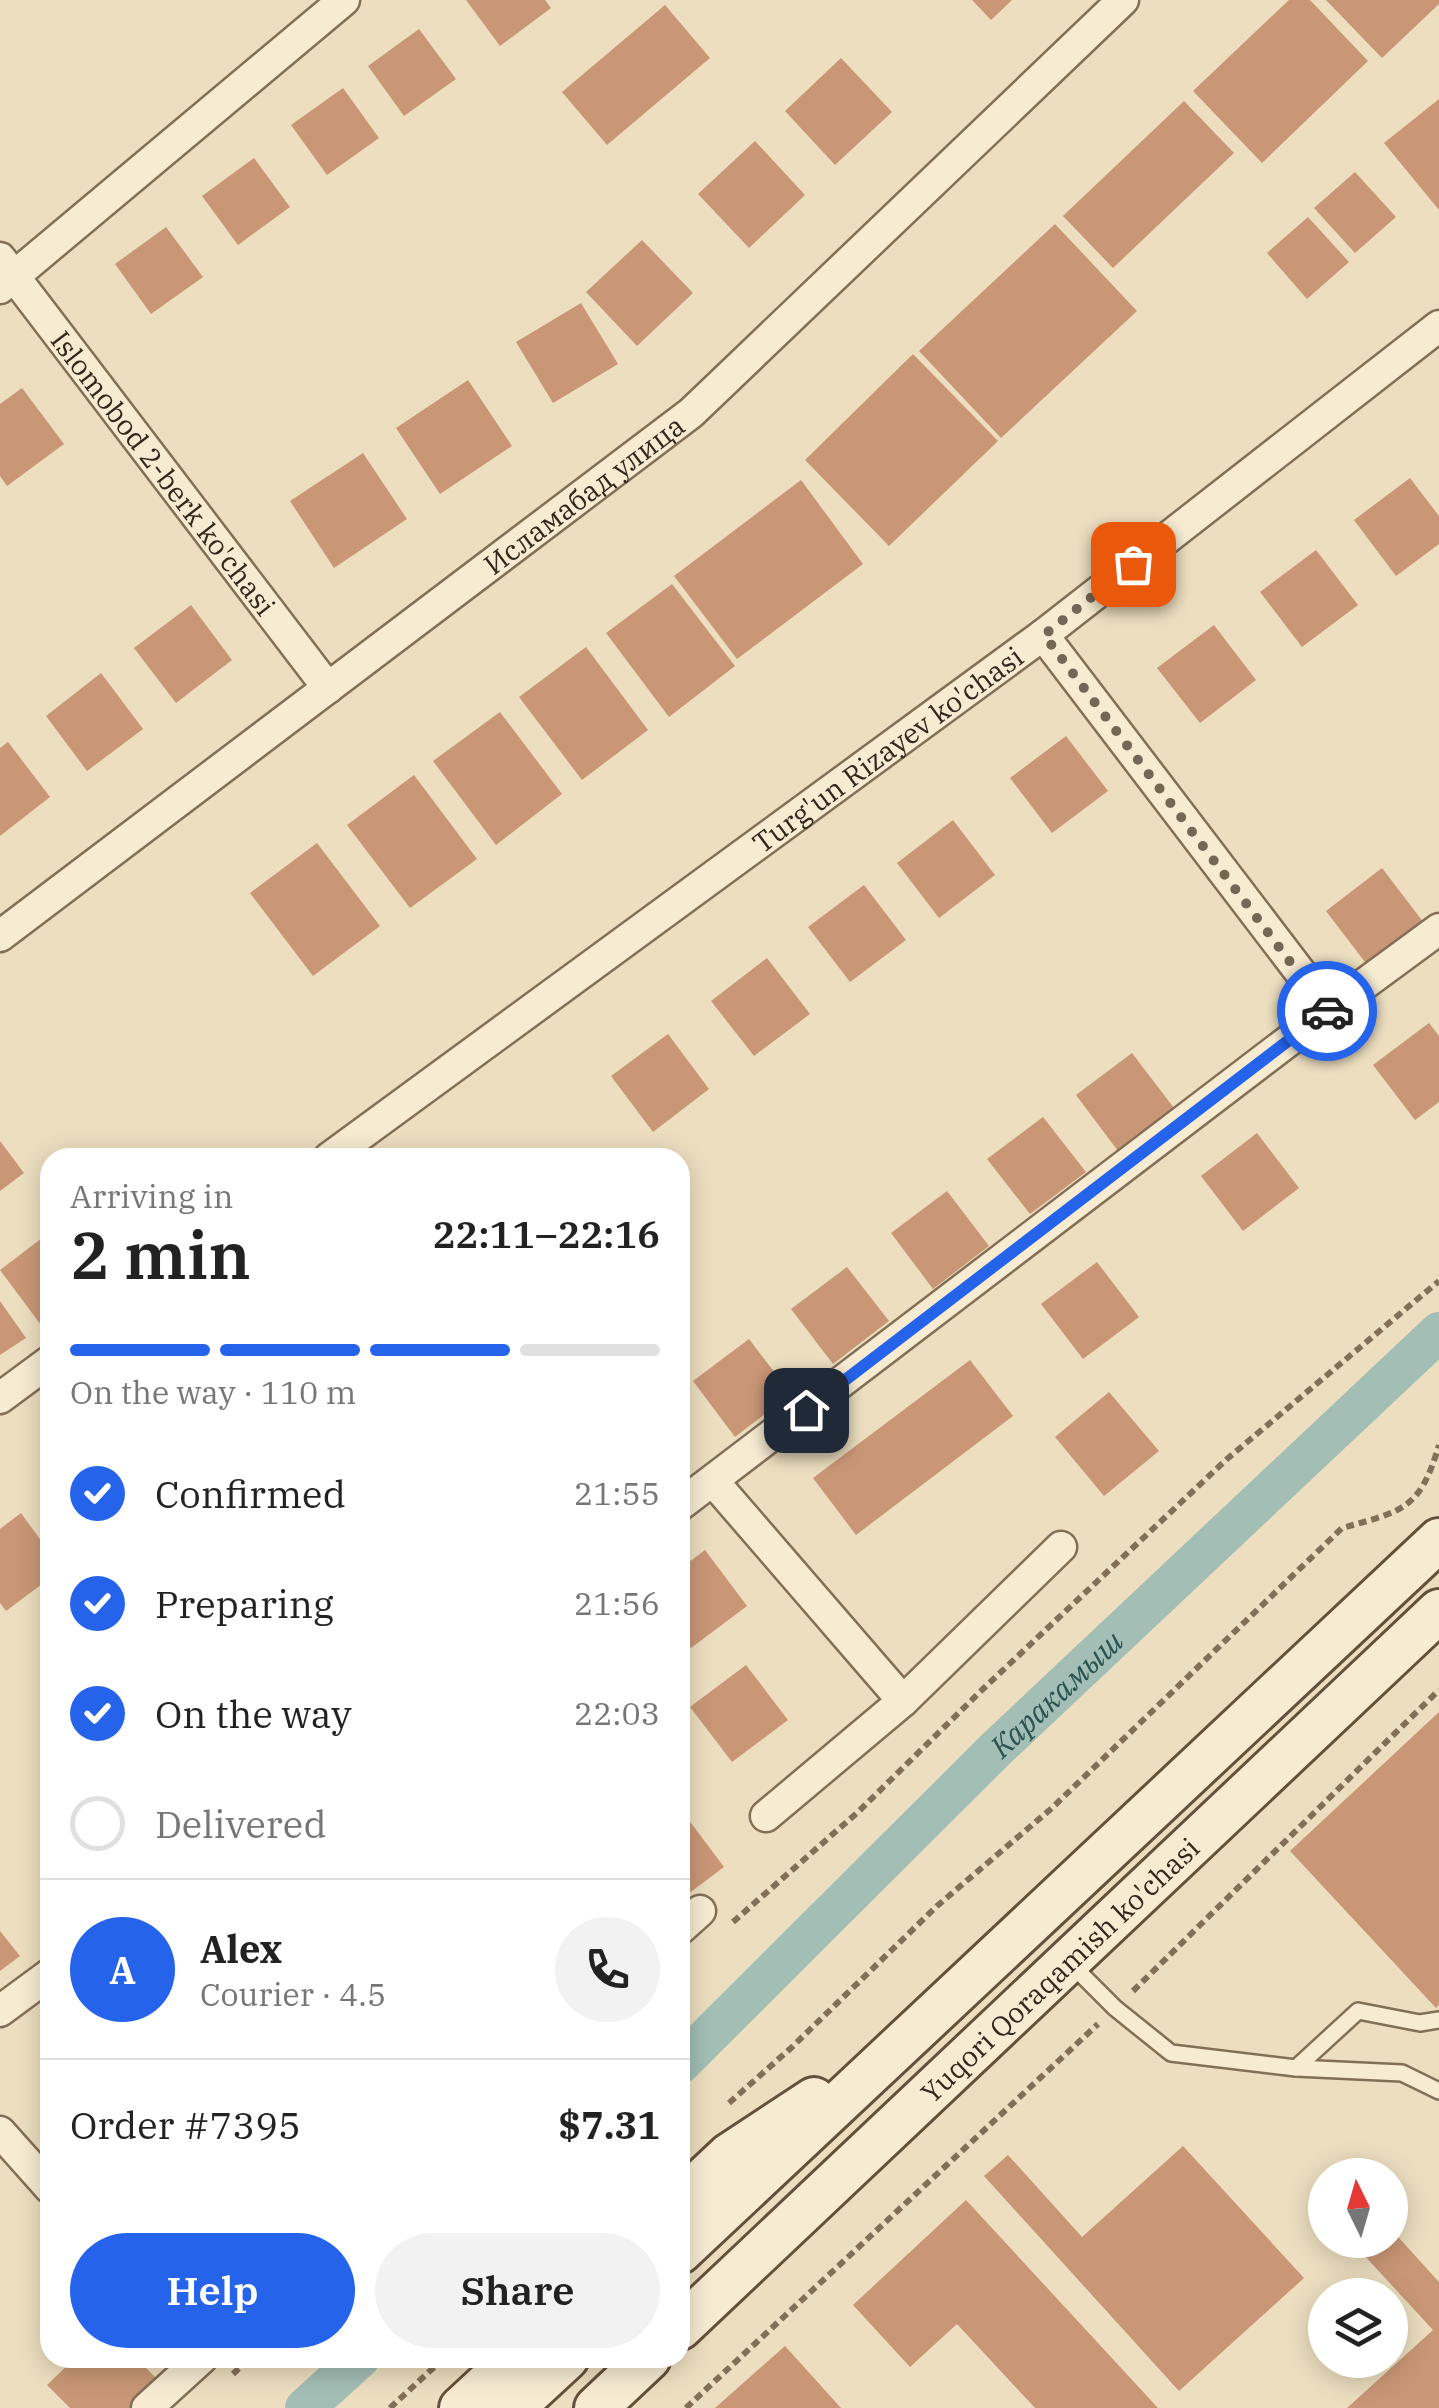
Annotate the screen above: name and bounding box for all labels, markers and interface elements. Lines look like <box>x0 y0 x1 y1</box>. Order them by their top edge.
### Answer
street label: Islomobod 2-berk ko'chasi <box>43 323 284 623</box>
street label: Исламабад улица <box>476 406 692 582</box>
pin <box>1091 522 1176 607</box>
icon: bag <box>1106 537 1161 592</box>
street label: Turg'un Rizayev ko'chasi <box>745 638 1030 861</box>
courier <box>1277 961 1377 1061</box>
icon: car <box>1300 984 1355 1039</box>
text: Arriving in <box>70 1175 233 1217</box>
text: 22:11–22:16 <box>433 1209 660 1258</box>
text: 2 min <box>70 1212 251 1297</box>
pin <box>764 1368 849 1453</box>
text: On the way · 110 m <box>70 1371 356 1413</box>
icon: home <box>779 1383 834 1438</box>
icon: check <box>70 1466 125 1521</box>
text: Confirmed <box>155 1469 346 1518</box>
text: 21:55 <box>574 1472 660 1514</box>
icon: check <box>70 1576 125 1631</box>
text: Preparing <box>155 1579 334 1628</box>
text: 21:56 <box>574 1582 660 1624</box>
water label: Каракамыш <box>980 1621 1130 1766</box>
icon: check <box>70 1686 125 1741</box>
text: On the way <box>155 1689 352 1738</box>
text: 22:03 <box>574 1692 660 1734</box>
text: Delivered <box>155 1799 327 1848</box>
street label: Yuqori Qoraqamish ko'chasi <box>912 1829 1207 2110</box>
button: phone <box>555 1917 660 2022</box>
text: Alex <box>200 1924 282 1973</box>
text: A <box>109 1945 136 1994</box>
text: Courier · 4.5 <box>200 1973 386 2015</box>
text: Order #7395 <box>70 2100 301 2149</box>
text: $7.31 <box>558 2100 660 2149</box>
north arrow <box>1308 2158 1408 2258</box>
map controls <box>1308 2158 1408 2378</box>
button: Help <box>70 2233 355 2348</box>
button: Share <box>375 2233 660 2348</box>
button: layers <box>1308 2278 1408 2378</box>

